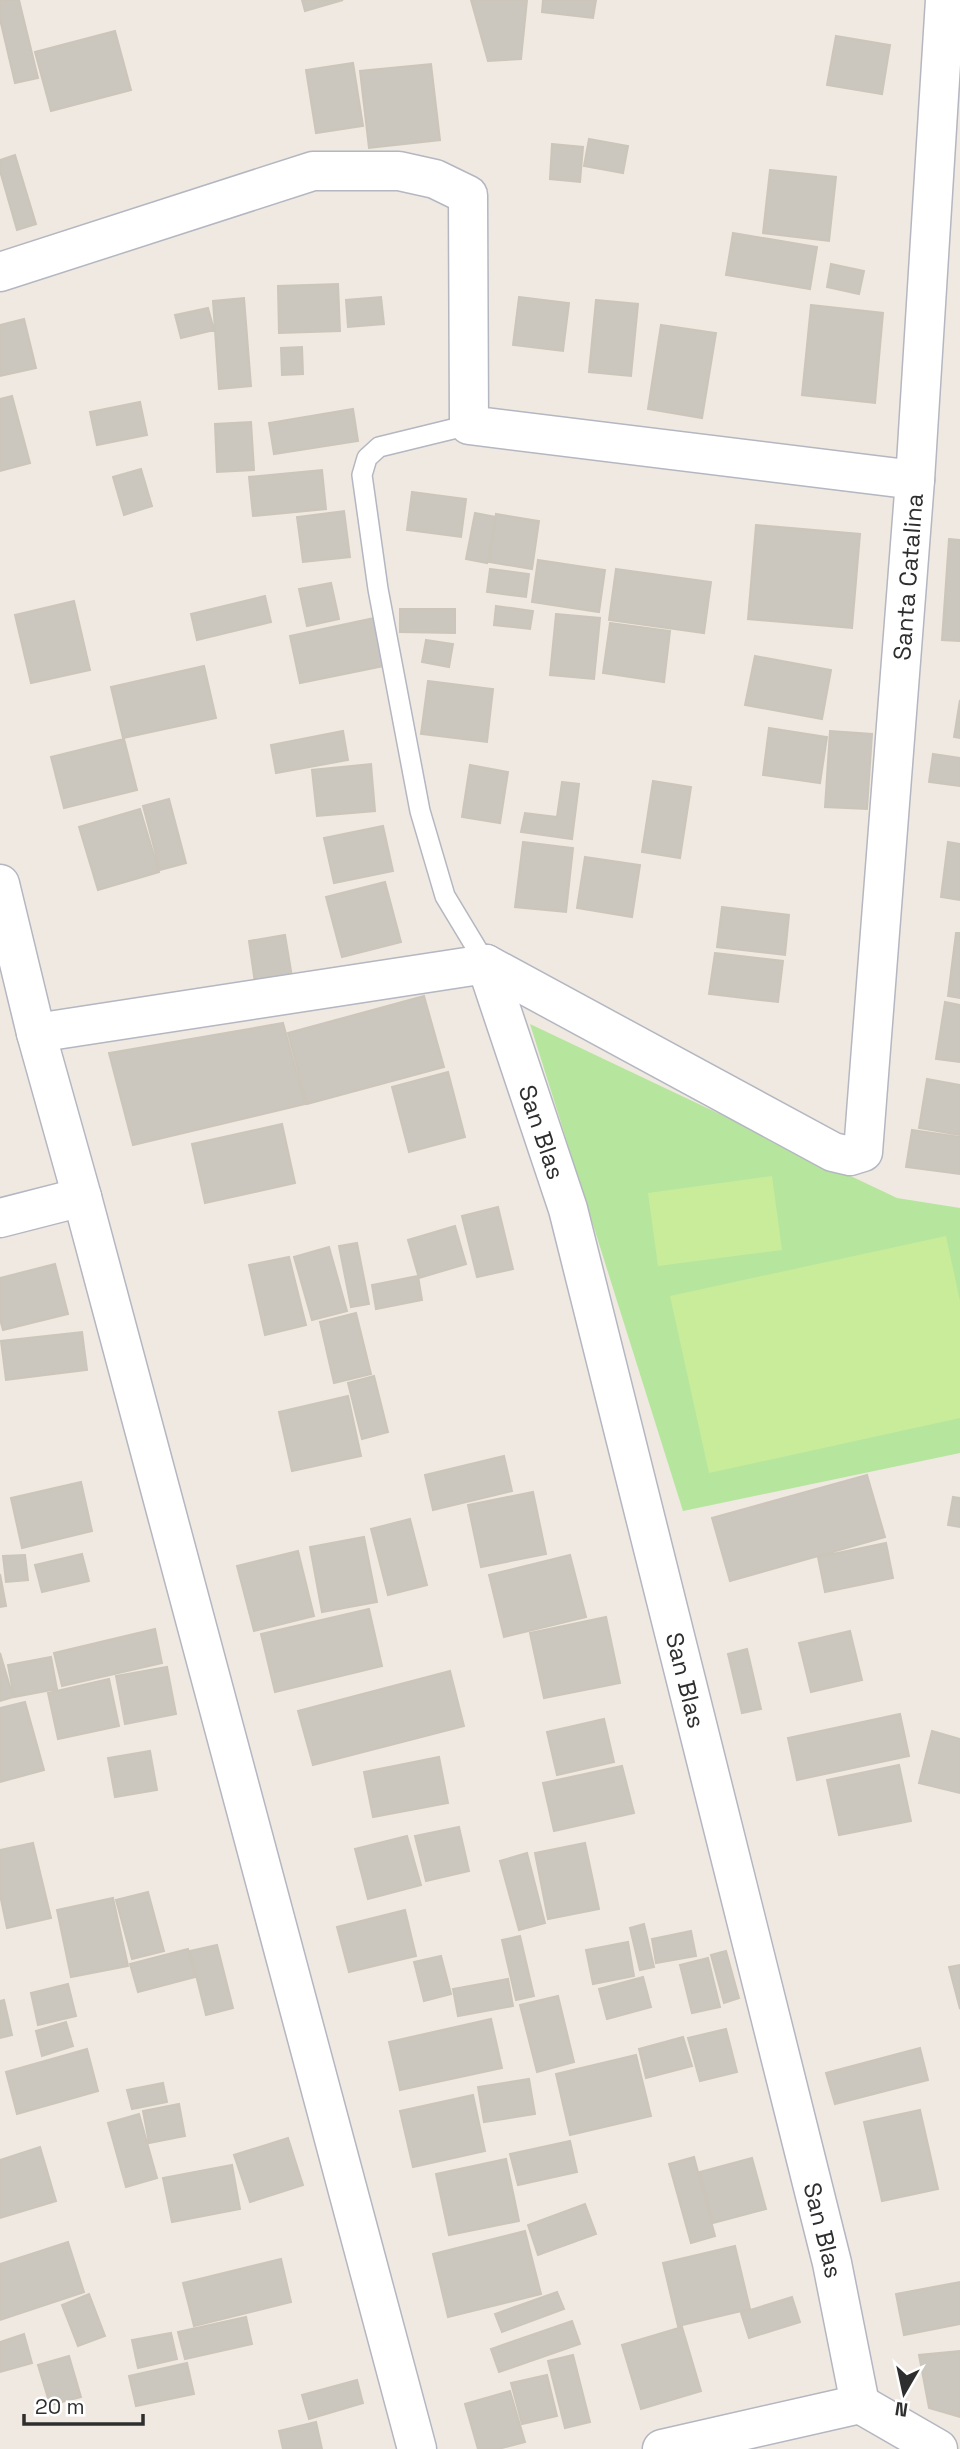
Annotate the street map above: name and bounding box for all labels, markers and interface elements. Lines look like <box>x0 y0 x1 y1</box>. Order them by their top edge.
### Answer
street label: Santa Catalina <box>886 492 929 661</box>
street label: San Blas <box>512 1081 572 1183</box>
street label: San Blas <box>659 1629 713 1731</box>
street label: San Blas <box>797 2179 850 2281</box>
north arrow <box>869 2358 939 2428</box>
scale bar <box>24 2382 144 2426</box>
text: 20 m <box>35 2393 85 2420</box>
text: N <box>893 2396 910 2423</box>

